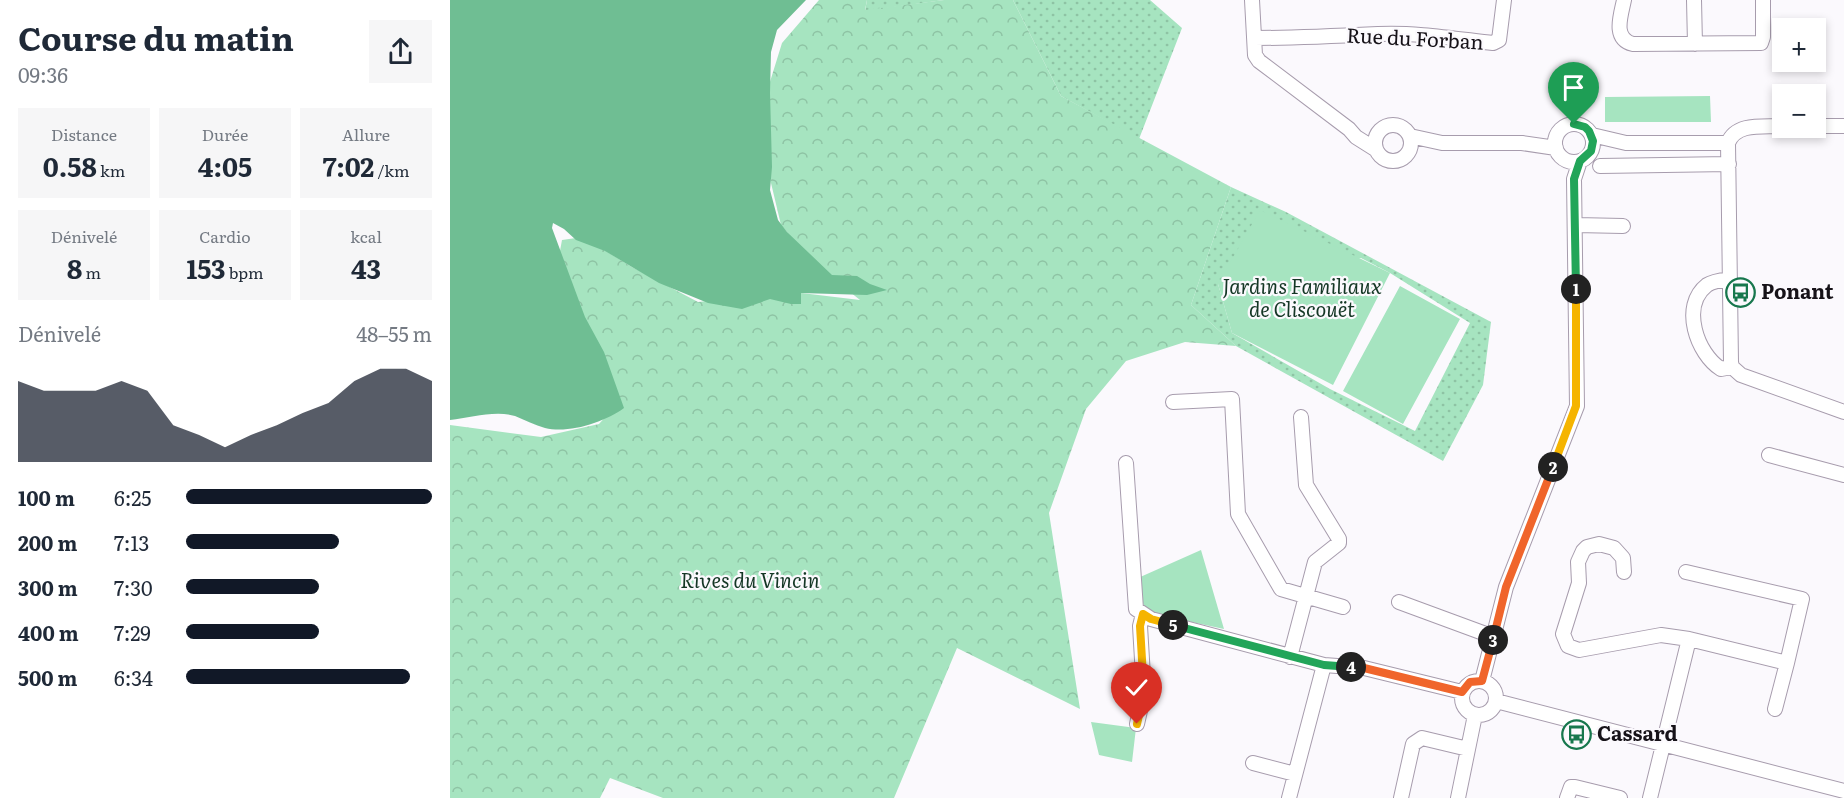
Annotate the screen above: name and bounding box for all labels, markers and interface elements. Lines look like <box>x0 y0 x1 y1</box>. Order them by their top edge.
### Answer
text: Course du matin <box>18 12 294 61</box>
street label: Rue du Forban <box>1346 18 1484 56</box>
map controls <box>1772 18 1826 138</box>
button: + <box>1772 18 1826 72</box>
button: share <box>369 20 432 83</box>
text: 09:36 <box>18 59 68 89</box>
pin <box>1548 62 1599 124</box>
icon: arrive <box>1557 71 1590 104</box>
button: − <box>1772 84 1826 138</box>
text: Distance <box>51 122 117 146</box>
text: Durée <box>202 122 248 146</box>
text: Allure <box>342 122 390 146</box>
text: 0.58 <box>43 146 97 185</box>
text: 4:05 <box>198 146 252 185</box>
text: 7:02 <box>322 146 374 185</box>
text: km <box>97 158 125 182</box>
text: /km <box>374 158 410 182</box>
text: Dénivelé <box>51 224 117 248</box>
text: Cardio <box>199 224 251 248</box>
text: kcal <box>350 224 382 248</box>
text: 8 <box>67 248 82 287</box>
text: 153 <box>186 248 226 287</box>
text: 43 <box>351 248 381 287</box>
text: m <box>82 260 101 284</box>
text: bpm <box>226 260 264 284</box>
park label: Jardins Familiaux de Cliscouët <box>1222 270 1382 323</box>
pin: 1 <box>1561 274 1591 304</box>
place label: Ponant <box>1761 275 1834 305</box>
bus stop icon: Ponant <box>1724 276 1756 308</box>
text: 1 <box>1573 277 1579 301</box>
text: Dénivelé <box>18 318 101 348</box>
text: 48–55 m <box>356 318 432 348</box>
pin: 2 <box>1538 452 1568 482</box>
text: 2 <box>1549 455 1557 479</box>
text: 100 m <box>18 482 75 512</box>
text: 6:25 <box>114 482 152 512</box>
text: 200 m <box>18 527 77 557</box>
text: 7:13 <box>114 527 149 557</box>
park label: Rives du Vincin <box>680 564 820 594</box>
text: 300 m <box>18 572 78 602</box>
text: 7:30 <box>114 572 153 602</box>
pin: 5 <box>1158 610 1188 640</box>
text: 5 <box>1169 613 1177 637</box>
text: 400 m <box>18 617 79 647</box>
text: 7:29 <box>114 617 151 647</box>
pin: 3 <box>1478 625 1508 655</box>
text: 3 <box>1489 628 1497 652</box>
pin: 4 <box>1336 652 1366 682</box>
text: 4 <box>1346 655 1356 679</box>
text: 500 m <box>18 662 77 692</box>
text: 6:34 <box>114 662 153 692</box>
pin <box>1111 662 1162 724</box>
icon: check <box>1120 671 1153 704</box>
place label: Cassard <box>1597 717 1678 747</box>
bus stop icon: Cassard <box>1560 718 1592 750</box>

